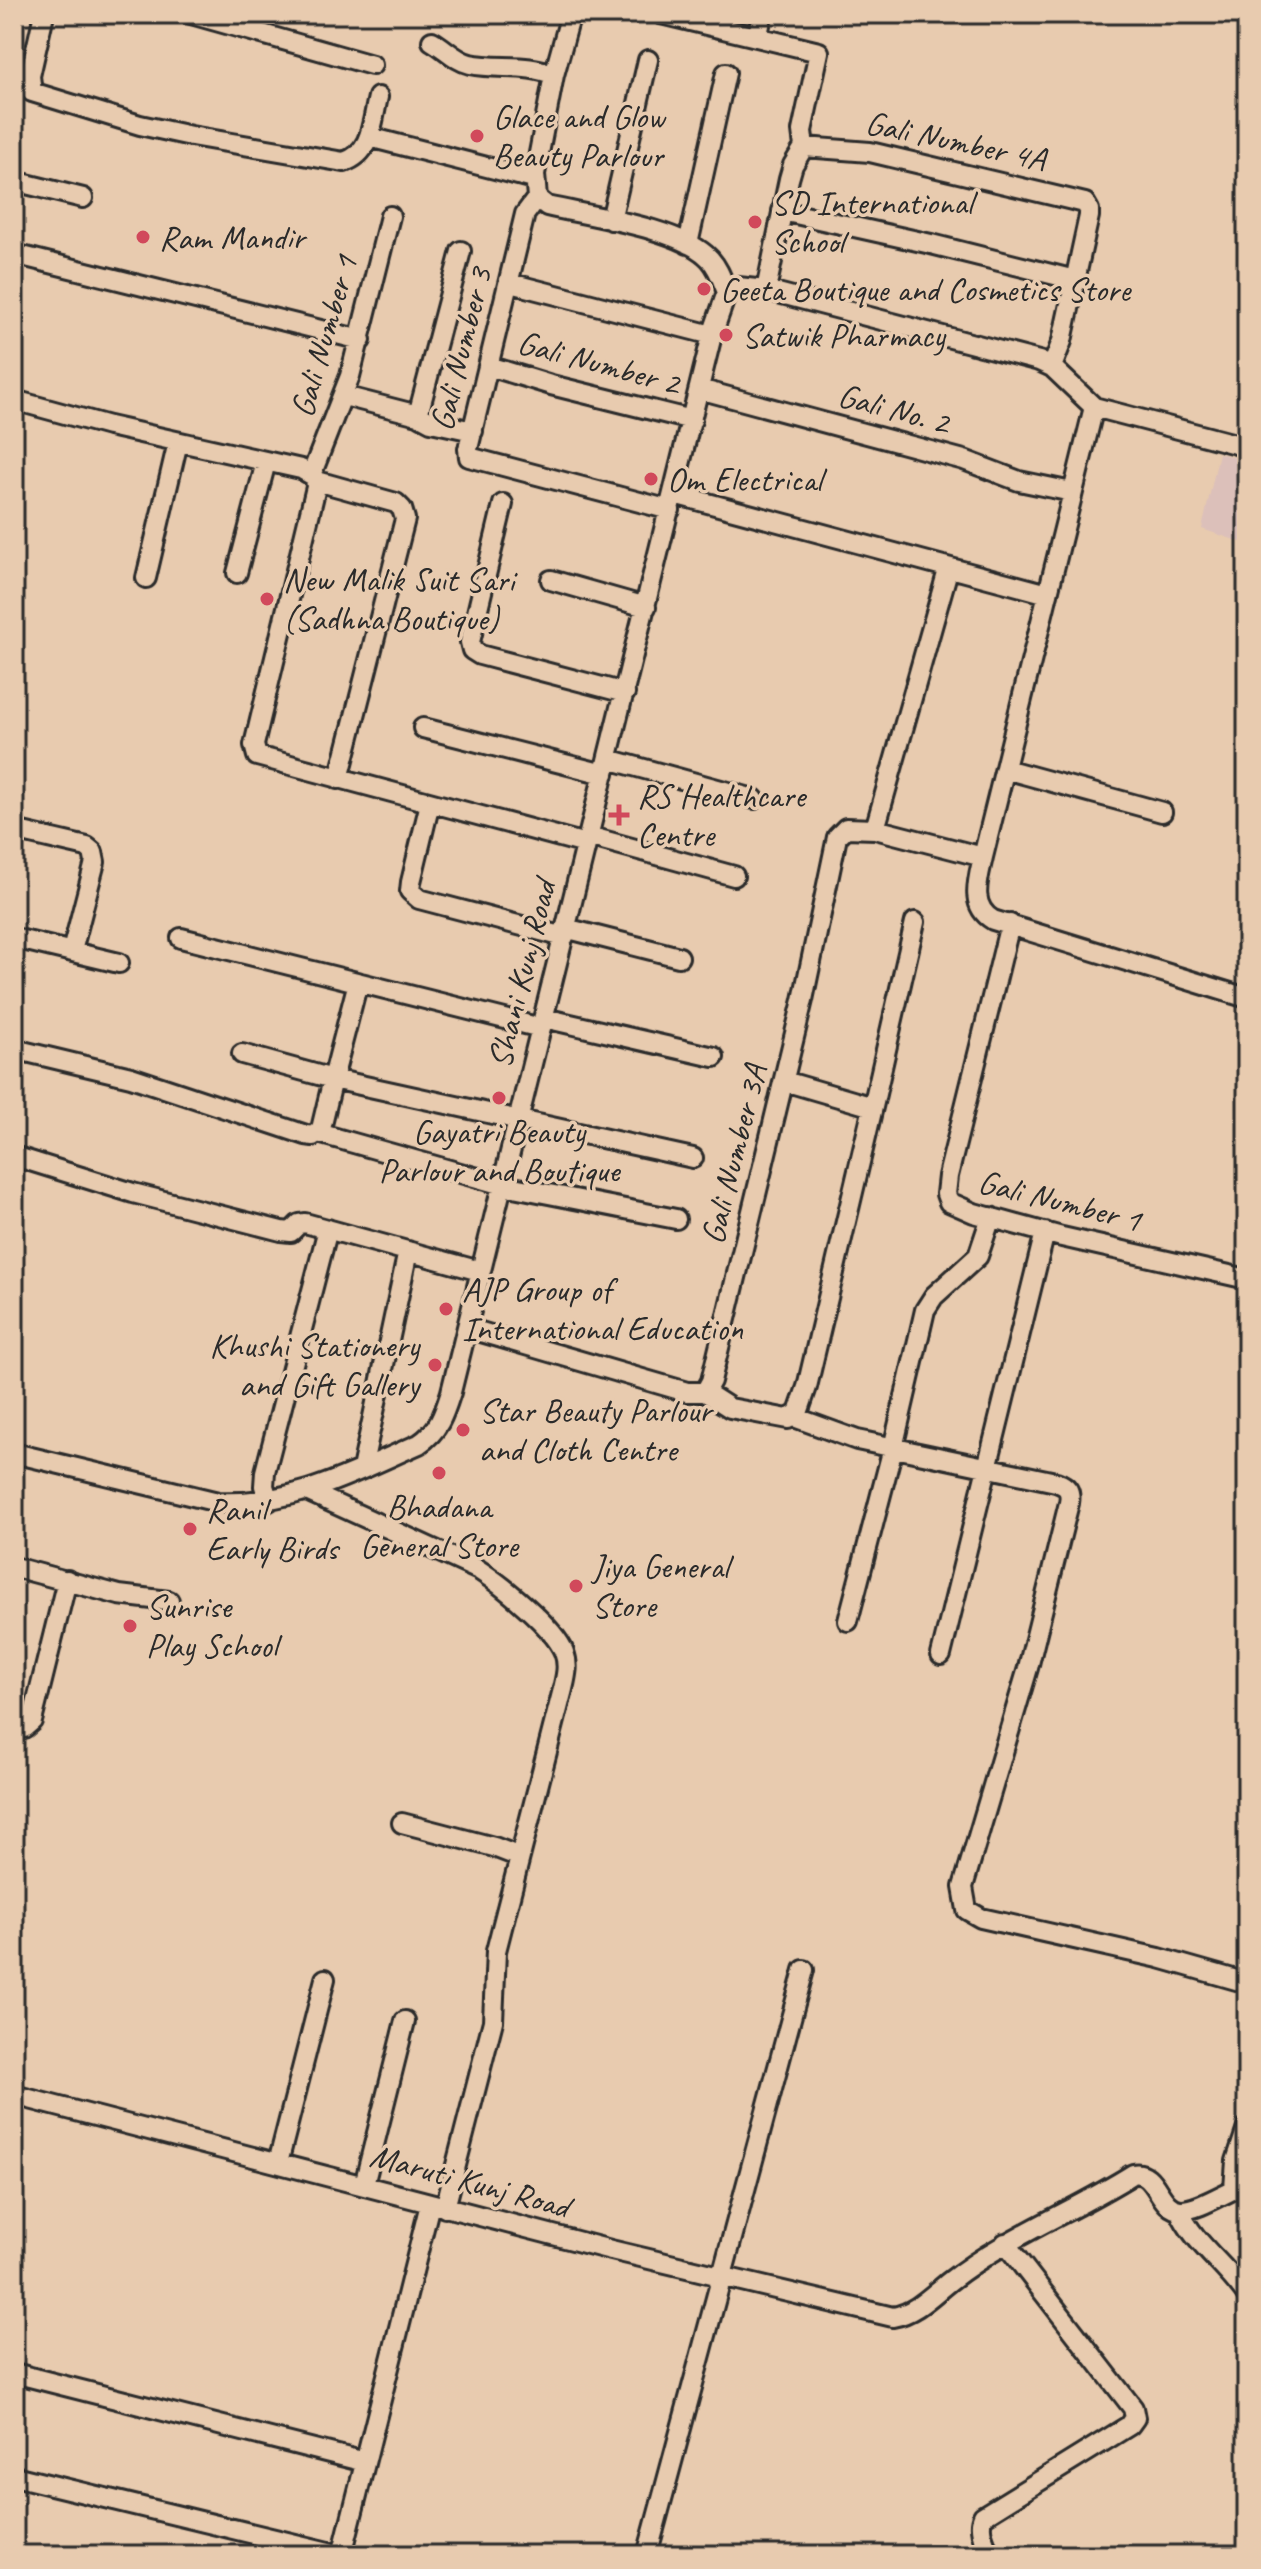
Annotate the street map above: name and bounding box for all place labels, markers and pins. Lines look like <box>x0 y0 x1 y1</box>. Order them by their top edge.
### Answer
place label: Glace and Glow Beauty Parlour <box>493 95 667 177</box>
marker: Glace and Glow Beauty Parlour <box>468 127 486 145</box>
place label: SD International School <box>771 181 979 263</box>
marker: SD International School <box>746 213 764 231</box>
place label: Ram Mandir <box>159 216 308 259</box>
marker: Ram Mandir <box>134 228 152 246</box>
place label: Geeta Boutique and Cosmetics Store <box>720 268 1132 311</box>
marker: Geeta Boutique and Cosmetics Store <box>695 280 713 298</box>
place label: Satwik Pharmacy <box>742 314 947 357</box>
marker: Satwik Pharmacy <box>717 326 735 344</box>
place label: Om Electrical <box>667 458 828 501</box>
marker: Om Electrical <box>642 470 660 488</box>
place label: New Malik Suit Sari (Sadhna Boutique) <box>283 558 518 640</box>
marker: New Malik Suit Sari (Sadhna Boutique) <box>258 590 276 608</box>
place label: RS Healthcare Centre <box>637 774 808 856</box>
marker: RS Healthcare Centre <box>608 804 630 826</box>
marker: Gayatri Beauty Parlour and Boutique <box>490 1089 508 1107</box>
place label: Gayatri Beauty Parlour and Boutique <box>379 1110 621 1192</box>
place label: AJP Group of International Education <box>462 1268 744 1350</box>
marker: AJP Group of International Education <box>437 1300 455 1318</box>
place label: Khushi Stationery and Gift Gallery <box>210 1324 421 1406</box>
marker: Khushi Stationery and Gift Gallery <box>426 1356 444 1374</box>
place label: Star Beauty Parlour and Cloth Centre <box>479 1389 715 1471</box>
marker: Star Beauty Parlour and Cloth Centre <box>454 1421 472 1439</box>
marker: Bhadana General Store <box>430 1464 448 1482</box>
place label: Bhadana General Store <box>360 1485 520 1567</box>
place label: Ranil Early Birds <box>206 1488 341 1570</box>
marker: Ranil Early Birds <box>181 1520 199 1538</box>
place label: Jiya General Store <box>590 1545 735 1627</box>
marker: Jiya General Store <box>567 1577 585 1595</box>
place label: Sunrise Play School <box>146 1585 284 1667</box>
marker: Sunrise Play School <box>121 1617 139 1635</box>

